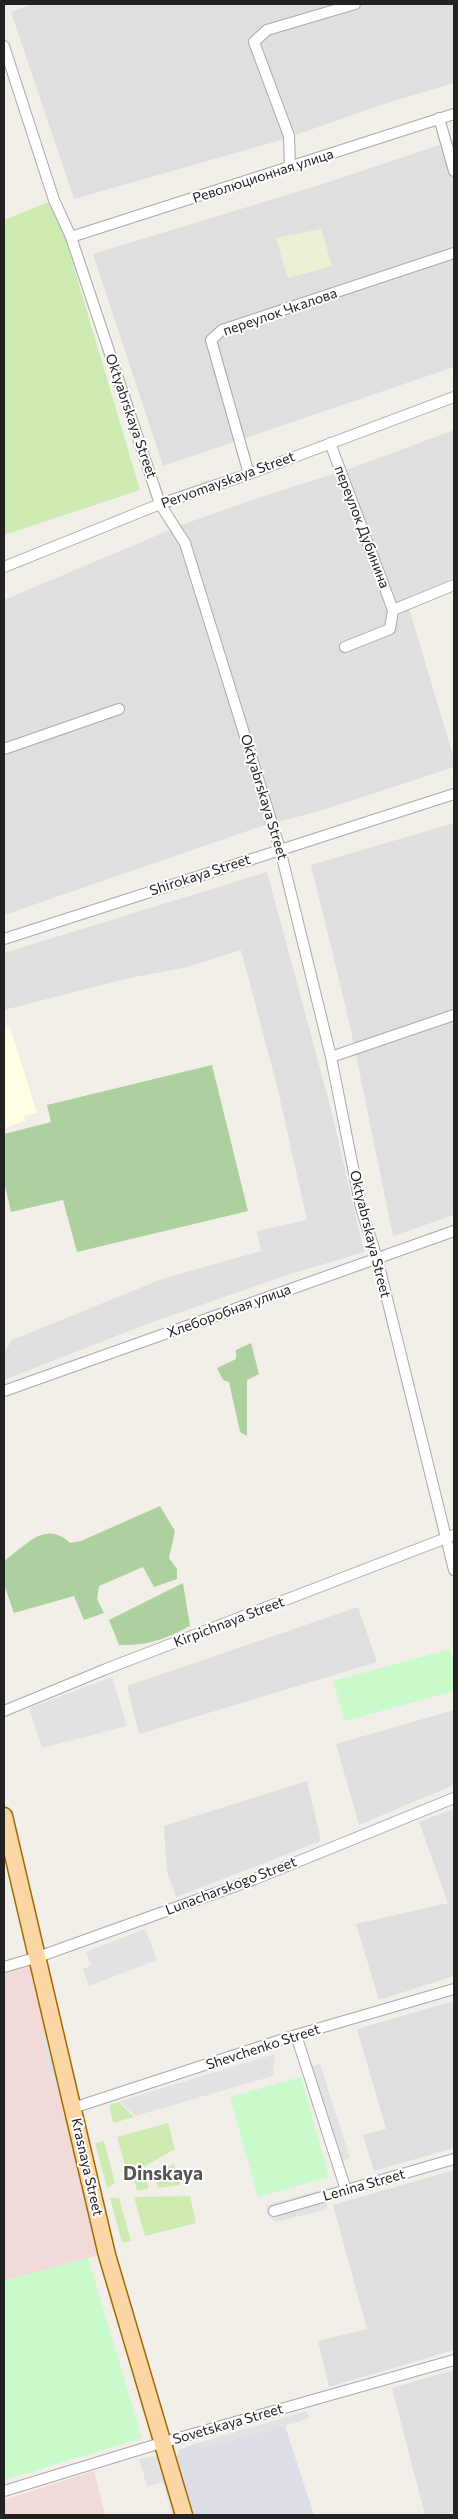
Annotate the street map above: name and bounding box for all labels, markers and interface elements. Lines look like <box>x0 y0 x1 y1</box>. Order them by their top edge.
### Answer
street label: Революционная улица <box>190 145 336 207</box>
street label: переулок Чкалова <box>221 285 339 339</box>
street label: Oktyabrskaya Street <box>102 352 160 480</box>
street label: Pervomayskaya Street <box>159 448 297 512</box>
street label: переулок Дубинина <box>331 463 393 591</box>
street label: Oktyabrskaya Street <box>237 732 291 862</box>
street label: Shirokaya Street <box>147 851 253 899</box>
street label: Oktyabrskaya Street <box>346 1169 394 1299</box>
street label: Хлеборобная улица <box>165 1281 293 1341</box>
street label: Kirpichnaya Street <box>171 1593 287 1651</box>
street label: Lunacharskogo Street <box>163 1853 299 1919</box>
street label: Shevchenko Street <box>204 2021 322 2073</box>
street label: Krasnaya Street <box>68 2116 106 2218</box>
district label: Dinskaya <box>123 2163 203 2185</box>
street label: Lenina Street <box>321 2165 407 2205</box>
street label: Sovetskaya Street <box>171 2400 285 2448</box>

